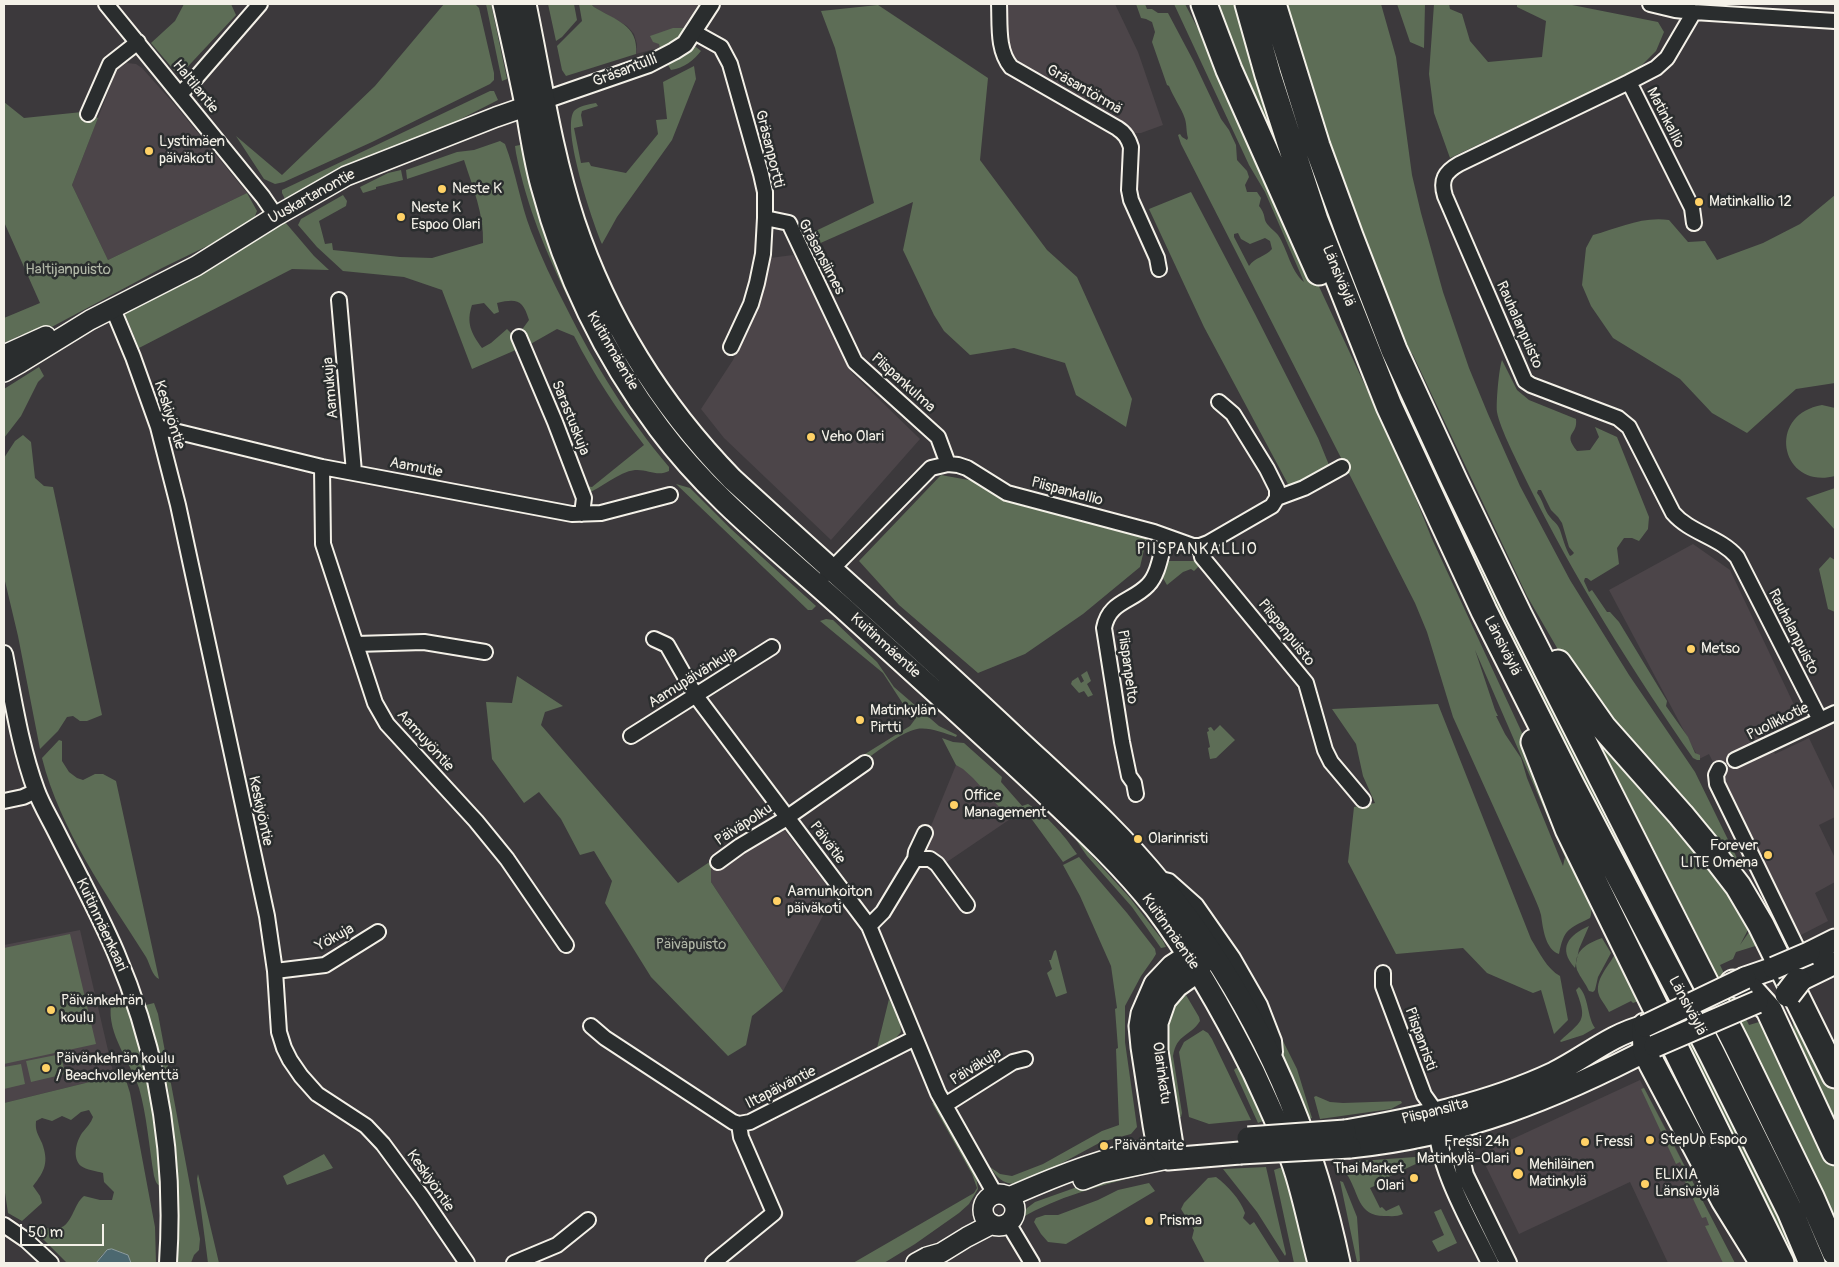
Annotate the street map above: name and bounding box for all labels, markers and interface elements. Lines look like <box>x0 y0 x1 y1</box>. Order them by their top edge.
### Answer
street label: Gräsantulli <box>590 51 660 91</box>
street label: Haltilantie <box>168 57 222 117</box>
street label: Gräsantörmä <box>1043 61 1125 119</box>
street label: Matinkallio <box>1642 85 1688 151</box>
street label: Gräsanportti <box>751 108 787 190</box>
place label: Lystimäen päiväkoti <box>159 133 225 168</box>
marker: Lystimäen päiväkoti <box>143 145 155 157</box>
street label: Uuskartanontie <box>265 166 359 228</box>
place label: Neste K <box>452 180 502 198</box>
marker: Neste K <box>436 183 448 195</box>
place label: Matinkallio 12 <box>1709 193 1792 211</box>
marker: Matinkallio 12 <box>1693 196 1705 208</box>
place label: Neste K Espoo Olari <box>411 199 480 234</box>
marker: Neste K Espoo Olari <box>395 211 407 223</box>
street label: Gräsansiimes <box>794 216 848 298</box>
street label: Länsiväylä <box>1318 243 1358 309</box>
park label: Haltijanpuisto <box>25 261 111 279</box>
street label: Rauhalanpuisto <box>1492 279 1546 371</box>
street label: Kuitinmäentie <box>582 308 642 394</box>
street label: Piispankulma <box>867 350 939 416</box>
street label: Aamukuja <box>319 356 343 420</box>
street label: Keskiyöntie <box>149 378 189 452</box>
street label: Sarastuskuja <box>547 378 593 458</box>
place label: Veho Olari <box>821 428 884 446</box>
marker: Veho Olari <box>805 431 817 443</box>
street label: Aamutie <box>388 454 444 482</box>
street label: Piispankallio <box>1029 474 1105 510</box>
district label: PIISPANKALLIO <box>1135 540 1259 560</box>
street label: Rauhalanpuisto <box>1764 586 1822 678</box>
street label: Piispanpuisto <box>1254 596 1318 670</box>
street label: Kuitinmäentie <box>846 610 924 682</box>
street label: Länsiväylä <box>1479 613 1525 679</box>
street label: Piispanpelto <box>1113 629 1141 705</box>
place label: Metso <box>1701 640 1740 658</box>
street label: Aamupäivänkuja <box>645 643 741 713</box>
marker: Metso <box>1685 643 1697 655</box>
street label: Puolikkotie <box>1744 699 1812 745</box>
place label: Matinkylän Pirtti <box>870 702 936 737</box>
street label: Aamuyöntie <box>393 707 457 775</box>
marker: Matinkylän Pirtti <box>854 714 866 726</box>
street label: Keskiyöntie <box>244 774 276 848</box>
place label: Office Management <box>964 787 1046 822</box>
marker: Office Management <box>948 799 960 811</box>
street label: Päiväpolku <box>712 800 776 850</box>
street label: Päivätie <box>805 818 849 868</box>
place label: Olarinristi <box>1148 830 1208 848</box>
marker: Olarinristi <box>1132 833 1144 845</box>
place label: Forever LITE Omena <box>1681 837 1758 872</box>
marker: Forever LITE Omena <box>1762 849 1774 861</box>
street label: Kuitinmäenkaari <box>72 876 130 974</box>
place label: Aamunkoiton päiväkoti <box>787 883 872 918</box>
street label: Kuitinmäentie <box>1137 891 1203 973</box>
marker: Aamunkoiton päiväkoti <box>771 895 783 907</box>
street label: Yökuja <box>313 920 357 956</box>
park label: Päiväpuisto <box>656 936 726 954</box>
street label: Länsiväylä <box>1664 973 1710 1039</box>
place label: Päivänkehrän koulu <box>61 992 144 1027</box>
marker: Päivänkehrän koulu <box>45 1004 57 1016</box>
street label: Piispanristi <box>1400 1005 1440 1073</box>
street label: Olarinkatu <box>1148 1041 1174 1105</box>
street label: Päiväkuja <box>947 1044 1005 1090</box>
place label: Päivänkehrän koulu / Beachvolleykenttä <box>56 1050 179 1085</box>
marker: Päivänkehrän koulu / Beachvolleykenttä <box>40 1062 52 1074</box>
street label: Iltapäiväntie <box>743 1063 819 1113</box>
street label: Piispansilta <box>1400 1095 1470 1129</box>
place label: StepUp Espoo <box>1660 1131 1747 1149</box>
place label: Fressi 24h Matinkylä-Olari <box>1417 1133 1509 1168</box>
place label: Fressi <box>1595 1133 1633 1151</box>
marker: StepUp Espoo <box>1644 1134 1656 1146</box>
marker: Fressi <box>1579 1136 1591 1148</box>
place label: Päiväntaite <box>1114 1137 1184 1155</box>
marker: Päiväntaite <box>1098 1140 1110 1152</box>
marker: Fressi 24h Matinkylä-Olari <box>1513 1145 1525 1157</box>
street label: Keskiyöntie <box>402 1147 458 1215</box>
place label: Mehiläinen Matinkylä <box>1529 1156 1594 1191</box>
place label: Thai Market Olari <box>1333 1160 1404 1195</box>
place label: ELIXIA Länsiväylä <box>1655 1166 1720 1201</box>
marker: Mehiläinen Matinkylä <box>1511 1167 1525 1181</box>
marker: Thai Market Olari <box>1408 1172 1420 1184</box>
marker: ELIXIA Länsiväylä <box>1639 1178 1651 1190</box>
place label: Prisma <box>1159 1212 1202 1230</box>
scale bar <box>22 1214 106 1246</box>
marker: Prisma <box>1143 1215 1155 1227</box>
text: 50 m <box>28 1223 63 1242</box>

